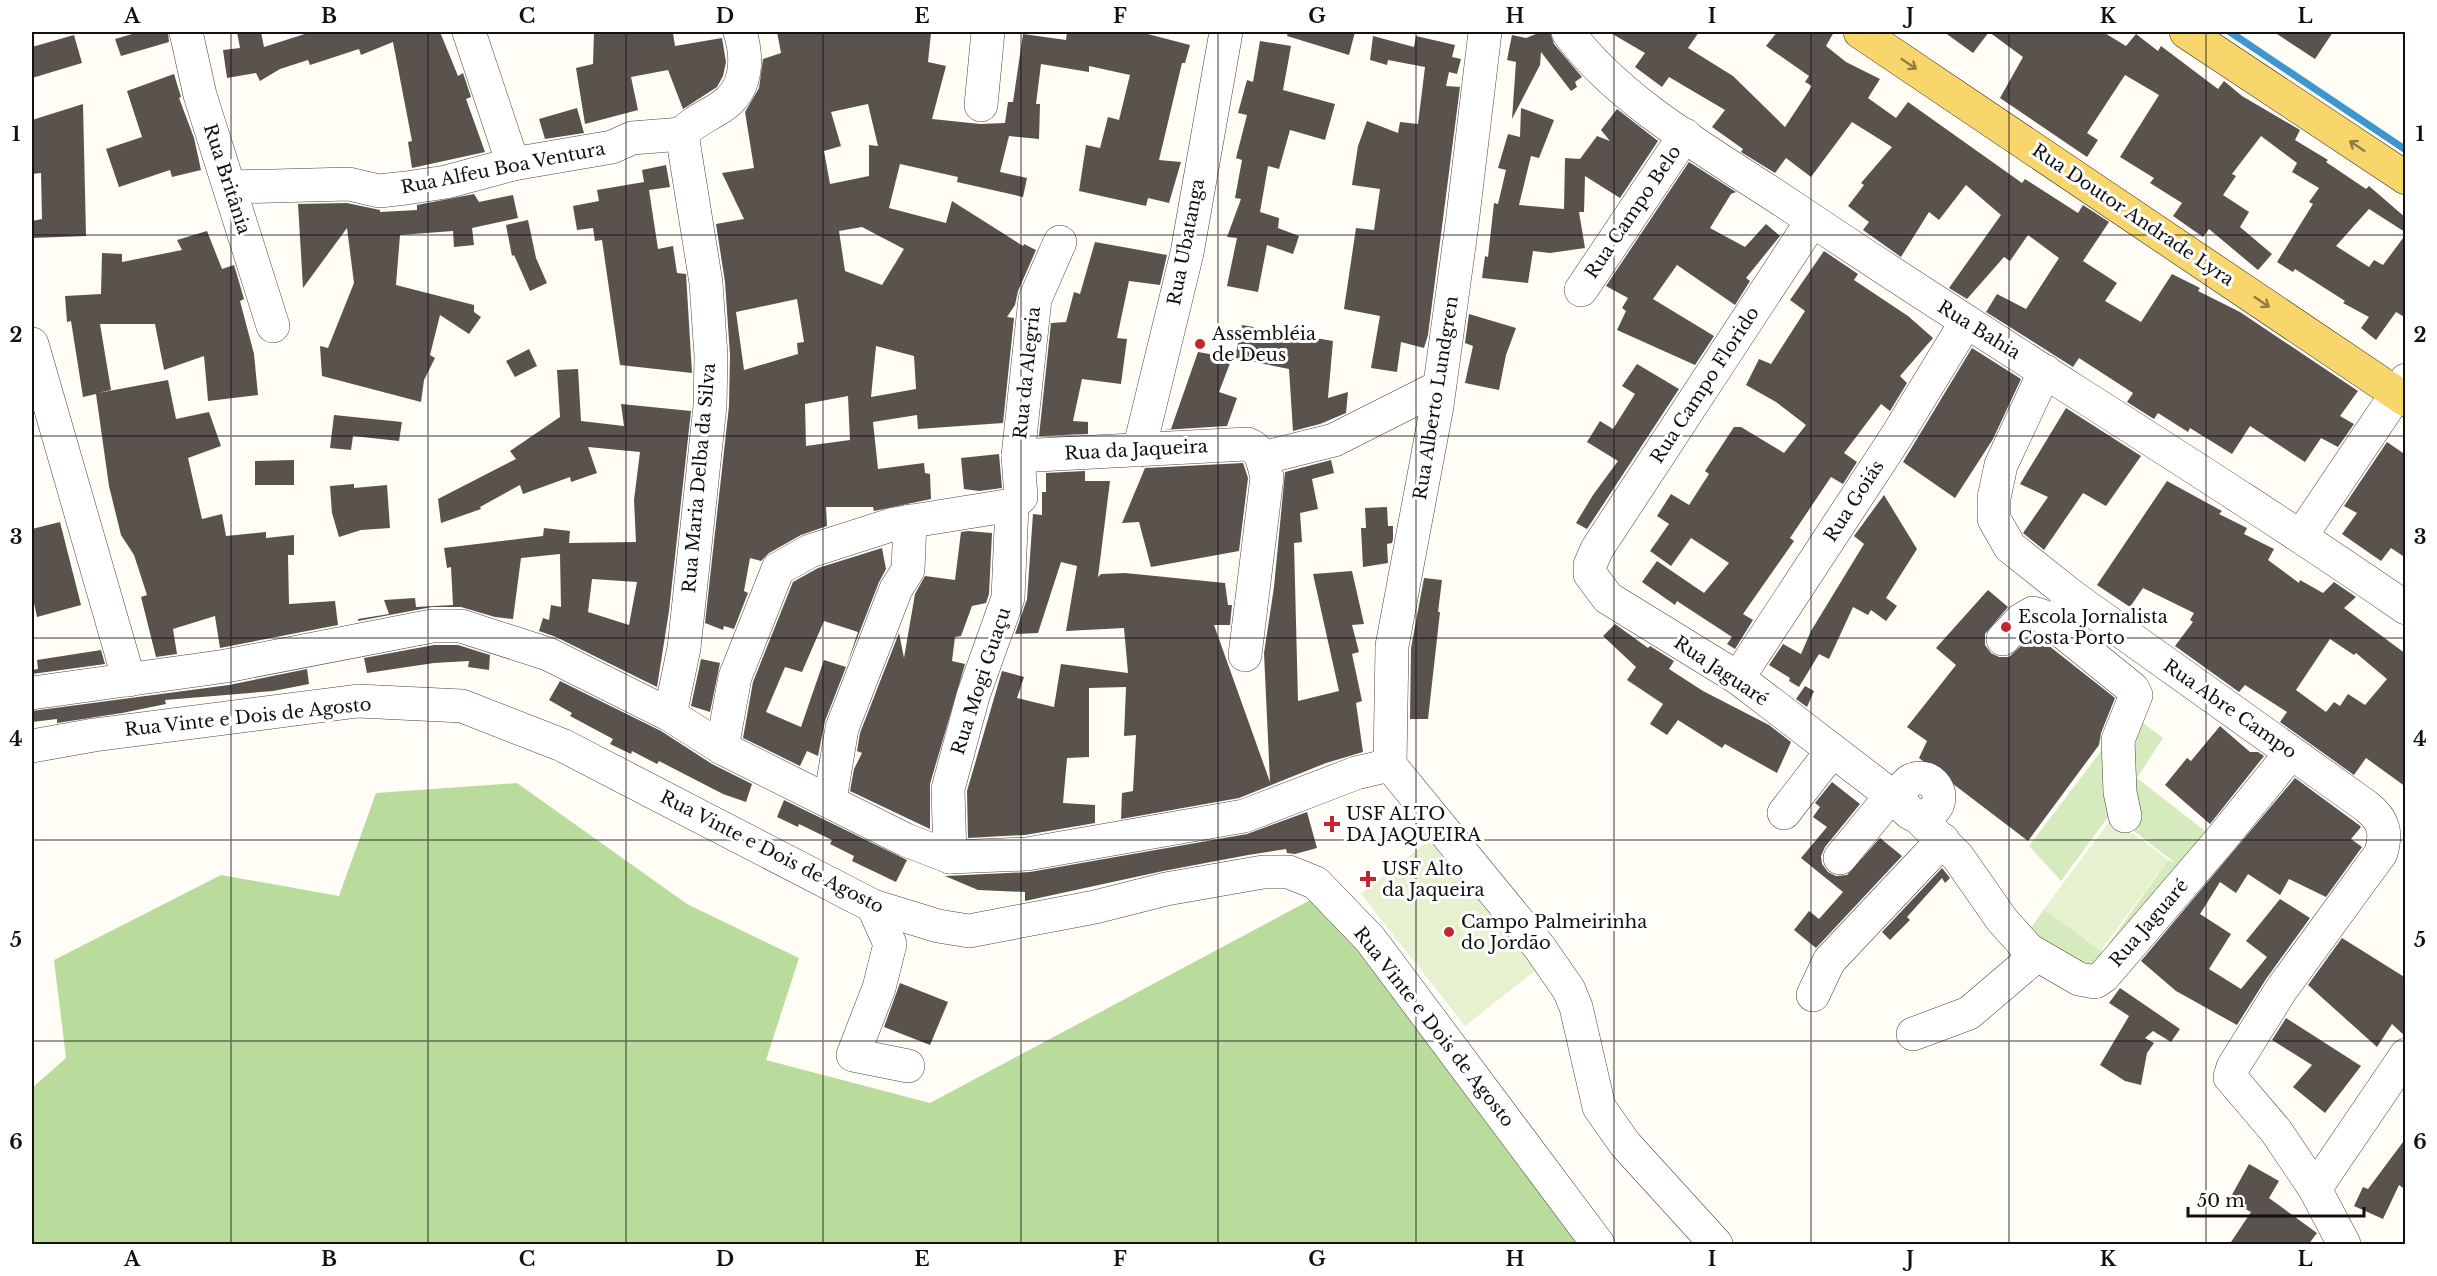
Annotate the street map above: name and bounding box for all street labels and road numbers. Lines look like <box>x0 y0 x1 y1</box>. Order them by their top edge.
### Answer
street label: Rua Britânia <box>199 121 255 237</box>
street label: Rua Alfeu Boa Ventura <box>399 137 607 199</box>
street label: Rua Doutor Andrade Lyra <box>2028 139 2238 291</box>
street label: Rua Campo Belo <box>1580 141 1686 283</box>
street label: Rua Ubatanga <box>1163 177 1209 307</box>
street label: Rua Alberto Lundgren <box>1409 294 1463 502</box>
street label: Rua Bahia <box>1934 296 2024 364</box>
street label: Rua Campo Florido <box>1646 303 1764 467</box>
street label: Rua da Alegria <box>1009 306 1045 440</box>
street label: Rua Maria Delba da Silva <box>678 362 720 594</box>
street label: Rua da Jaqueira <box>1064 435 1208 465</box>
street label: Rua Goiás <box>1819 456 1889 546</box>
street label: Rua Mogi Guaçu <box>947 605 1015 757</box>
street label: Rua Jaguaré <box>1670 631 1772 711</box>
street label: Rua Abre Campo <box>2159 655 2301 763</box>
street label: Rua Vinte e Dois de Agosto <box>124 693 372 741</box>
street label: Rua Vinte e Dois de Agosto <box>657 786 887 918</box>
street label: Rua Jaguaré <box>2105 875 2193 971</box>
street label: Rua Vinte e Dois de Agosto <box>1349 923 1519 1131</box>

